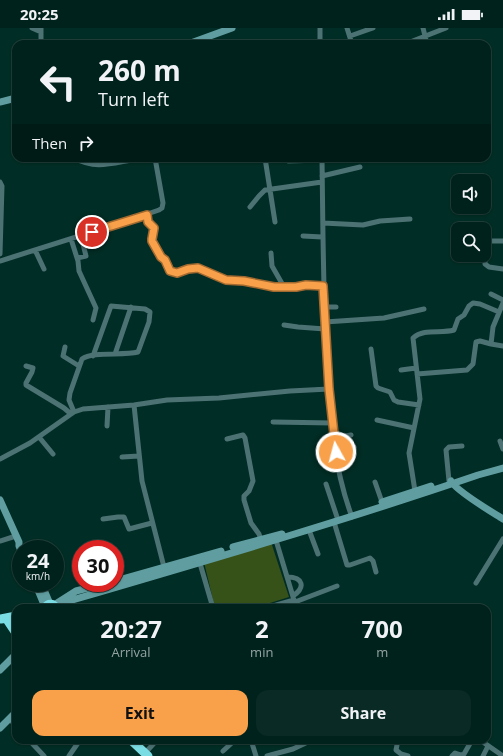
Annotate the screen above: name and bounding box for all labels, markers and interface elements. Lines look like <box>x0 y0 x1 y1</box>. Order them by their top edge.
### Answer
text: 20:25 <box>20 4 59 24</box>
text: 260 m <box>98 51 181 89</box>
icon: left <box>32 56 84 108</box>
text: Turn left <box>98 87 169 111</box>
icon: right <box>75 132 97 154</box>
text: Then <box>32 133 67 153</box>
map controls <box>451 174 491 262</box>
button: sound <box>451 174 491 214</box>
pin <box>75 215 109 249</box>
icon: arrive <box>81 221 103 243</box>
button: search <box>451 222 491 262</box>
position arrow <box>315 431 357 473</box>
speed limit sign: 30 <box>72 540 124 592</box>
text: 24 <box>27 547 49 574</box>
text: km/h <box>26 569 50 583</box>
text: 20:27 <box>100 612 162 645</box>
text: 2 <box>255 612 269 645</box>
text: 700 <box>362 612 403 645</box>
text: Arrival <box>111 643 151 661</box>
text: min <box>250 643 273 661</box>
text: m <box>376 643 388 661</box>
button: Exit <box>32 690 248 736</box>
button: Share <box>256 690 471 736</box>

